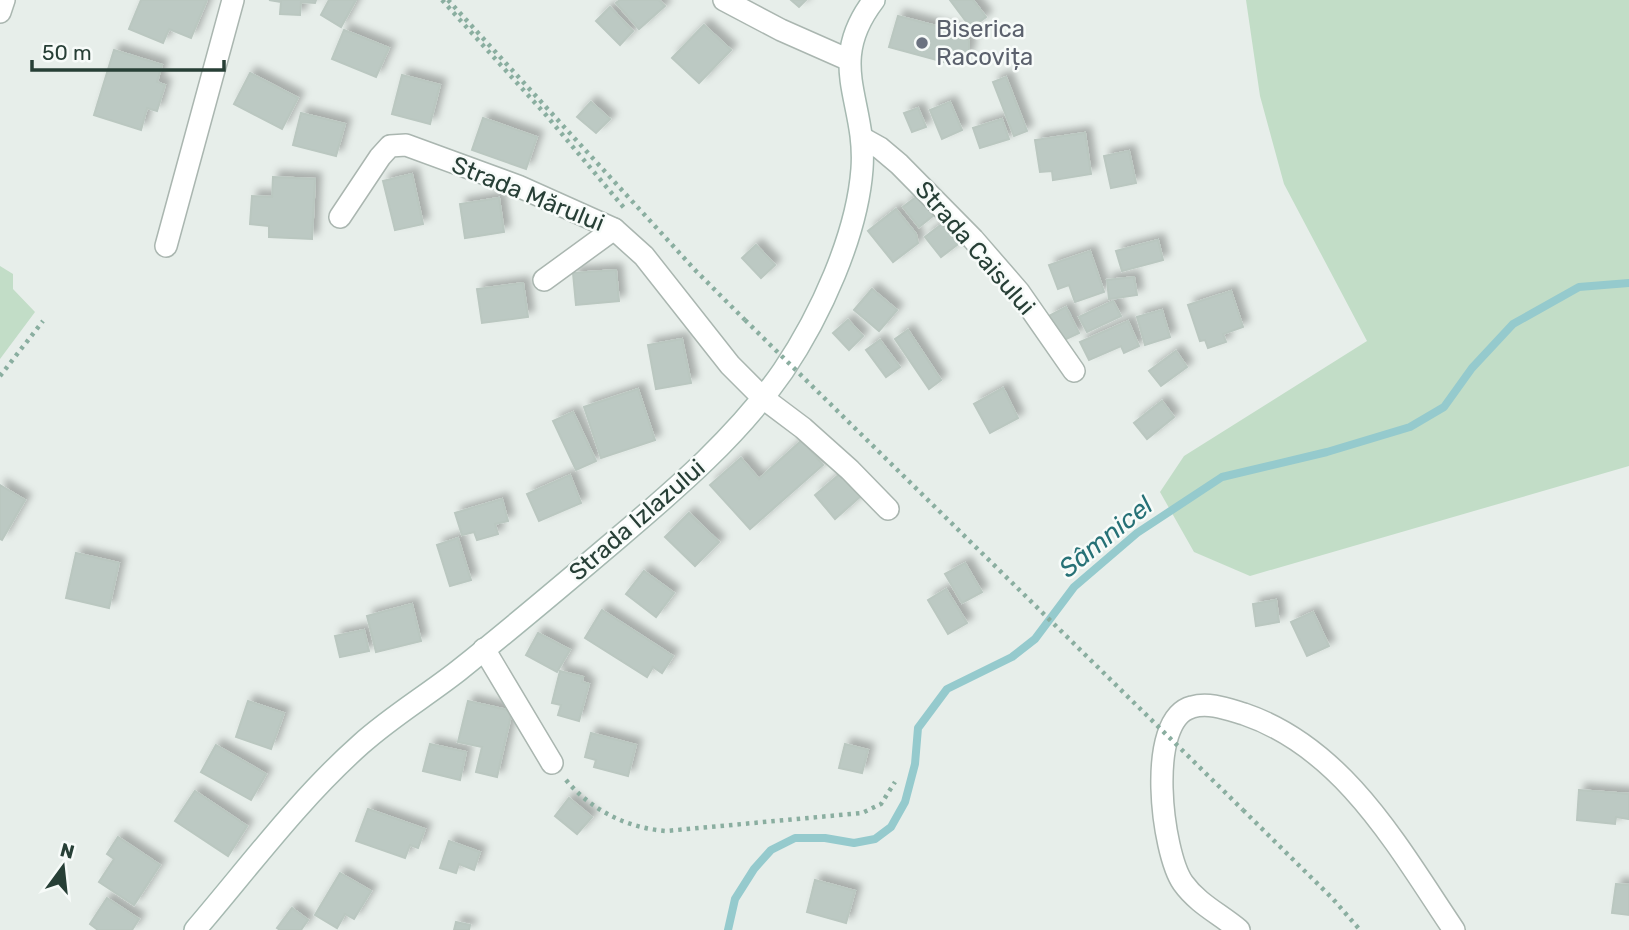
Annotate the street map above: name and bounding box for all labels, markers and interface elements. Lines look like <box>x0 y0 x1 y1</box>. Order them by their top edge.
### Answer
place label: Biserica Racovița <box>936 15 1033 71</box>
scale bar <box>32 28 224 72</box>
marker: Biserica Racovița <box>914 35 930 51</box>
text: 50 m <box>42 40 92 65</box>
street label: Strada Mărului <box>448 151 608 237</box>
street label: Strada Caisului <box>909 176 1041 320</box>
street label: Strada Izlazului <box>563 454 711 586</box>
water label: Sâmnicel <box>1053 489 1160 584</box>
north arrow <box>28 832 98 902</box>
text: N <box>58 838 77 864</box>

